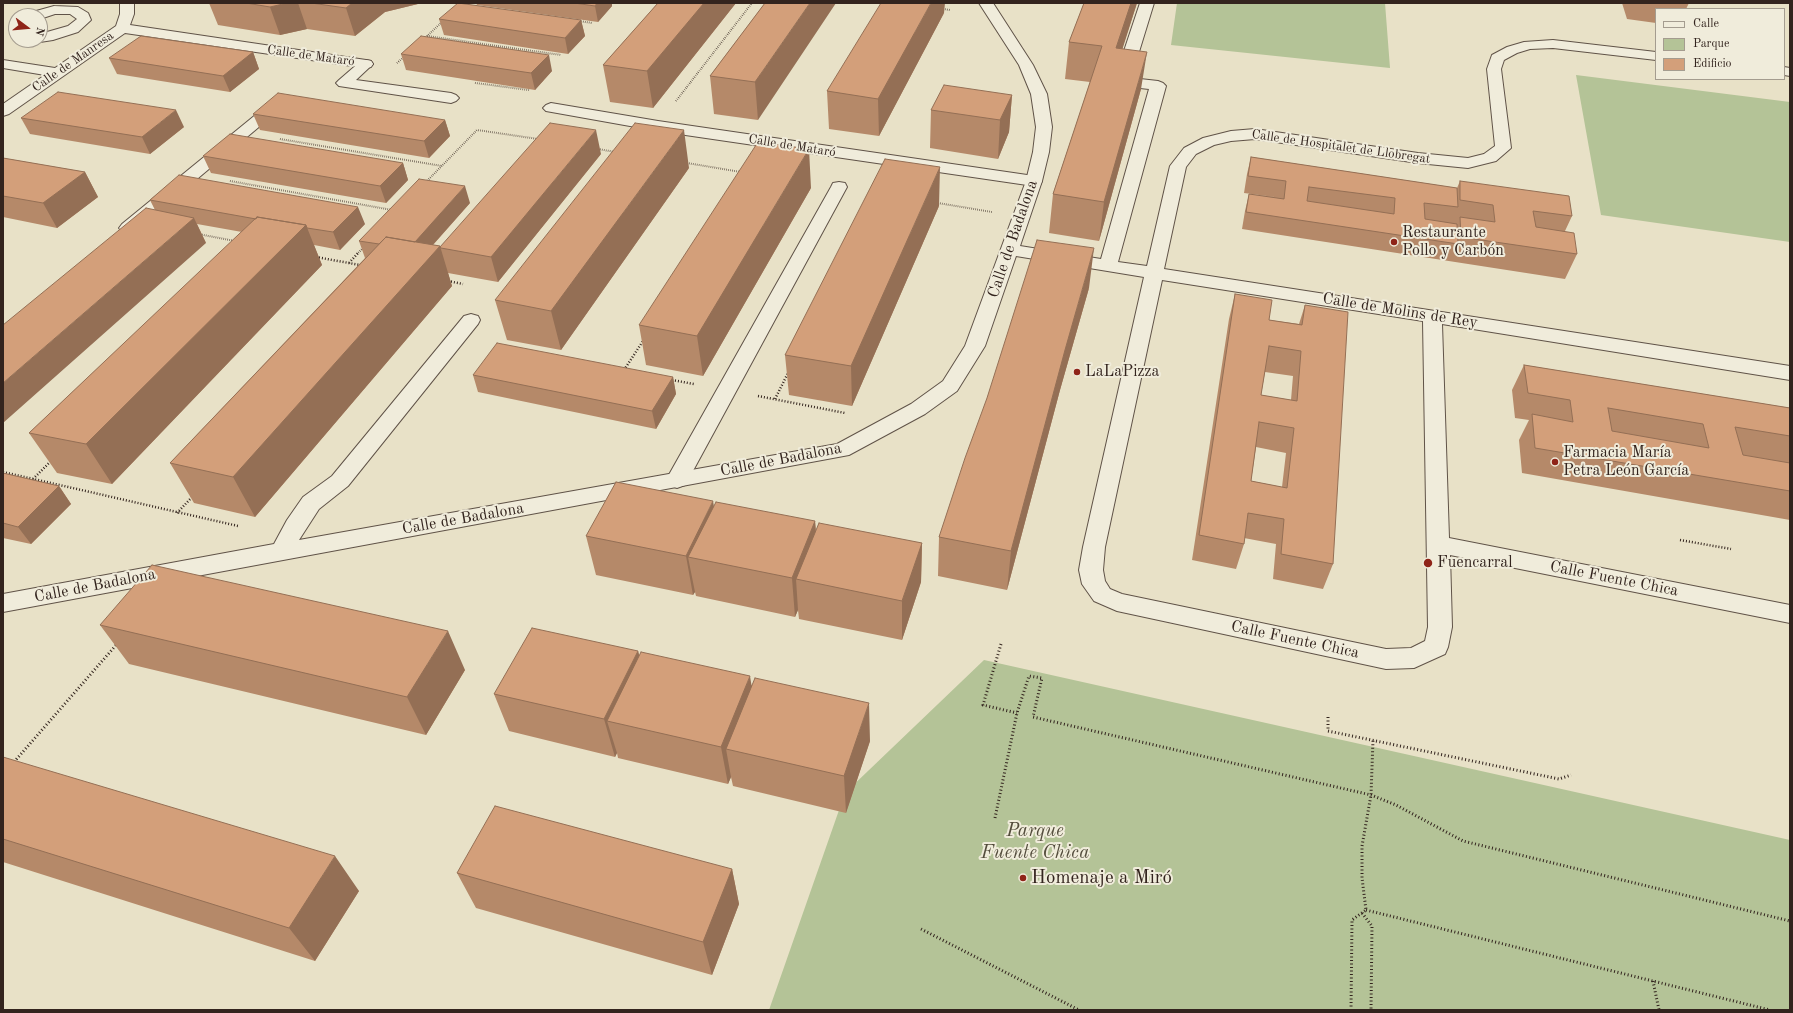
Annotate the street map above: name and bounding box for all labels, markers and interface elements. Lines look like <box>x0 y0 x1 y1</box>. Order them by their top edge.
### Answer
north arrow <box>8 8 48 48</box>
legend <box>1655 8 1785 80</box>
text: Calle <box>1693 18 1719 30</box>
text: N <box>33 26 45 37</box>
street label: Calle de Manresa <box>29 28 117 96</box>
text: Parque <box>1693 38 1729 50</box>
street label: Calle de Mataró <box>266 42 356 70</box>
text: Edificio <box>1693 58 1732 70</box>
street label: Calle de Hospitalet de Llobregat <box>1251 127 1431 167</box>
street label: Calle de Mataró <box>747 131 837 161</box>
street label: Calle de Badalona <box>984 178 1042 300</box>
place label: Restaurante Pollo y Carbón <box>1402 223 1504 261</box>
marker: Restaurante Pollo y Carbón <box>1389 237 1399 247</box>
street label: Calle de Molins de Rey <box>1321 289 1479 333</box>
place label: LaLaPizza <box>1085 362 1159 382</box>
marker: LaLaPizza <box>1072 367 1082 377</box>
street label: Calle de Badalona <box>719 439 843 481</box>
place label: Farmacia María Petra León García <box>1563 443 1689 481</box>
marker: Farmacia María Petra León García <box>1550 457 1560 467</box>
street label: Calle de Badalona <box>401 499 525 539</box>
place label: Fuencarral <box>1437 553 1513 573</box>
marker: Fuencarral <box>1422 557 1434 569</box>
street label: Calle Fuente Chica <box>1548 557 1680 601</box>
street label: Calle de Badalona <box>33 565 157 607</box>
street label: Calle Fuente Chica <box>1229 617 1361 663</box>
park label: Parque Fuente Chica <box>981 820 1089 864</box>
place label: Homenaje a Miró <box>1031 867 1172 889</box>
marker: Homenaje a Miró <box>1018 873 1028 883</box>

